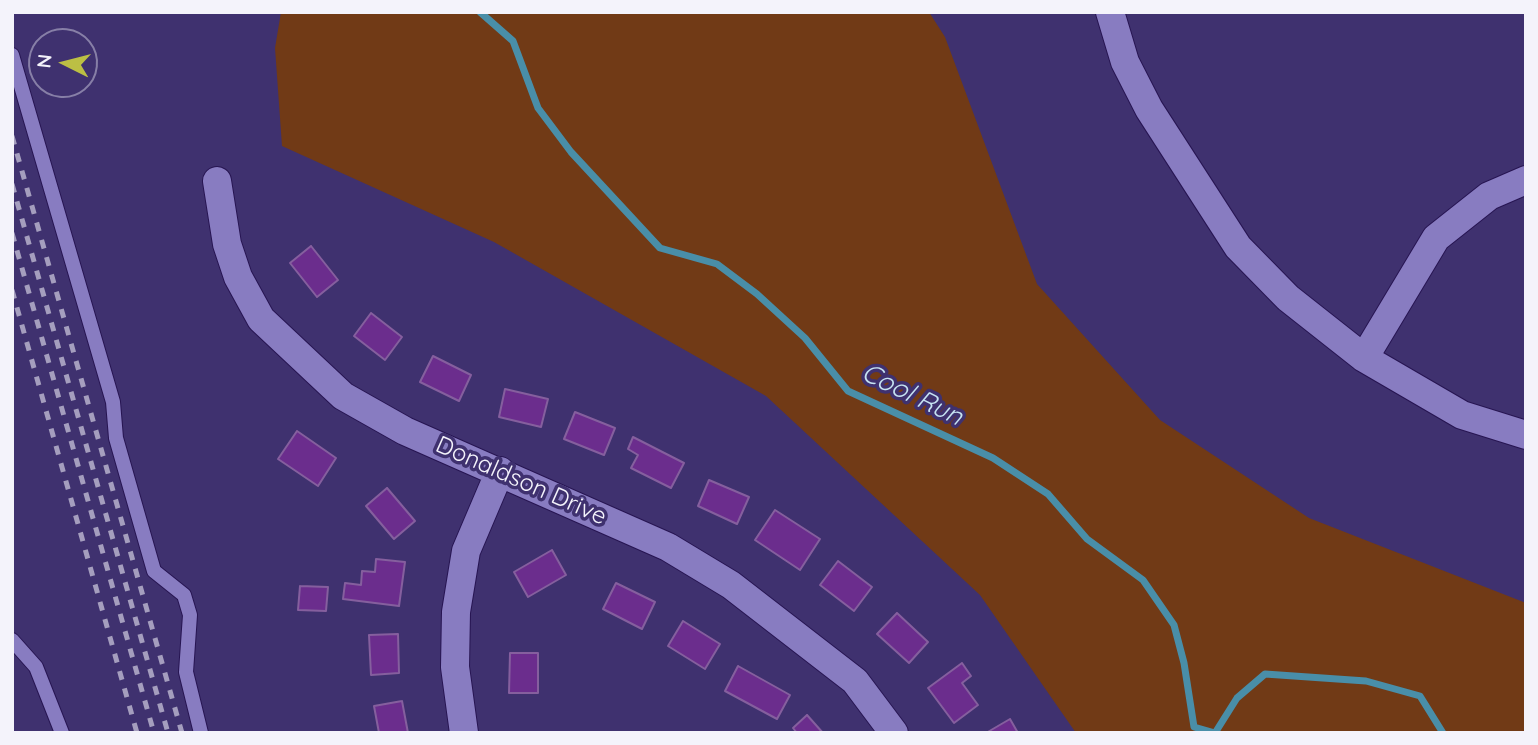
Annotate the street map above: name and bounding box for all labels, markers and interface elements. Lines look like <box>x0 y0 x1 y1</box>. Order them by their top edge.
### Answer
north arrow <box>28 28 98 98</box>
text: N <box>31 53 57 69</box>
water label: Cool Run <box>856 357 968 433</box>
street label: Donaldson Drive <box>431 430 611 532</box>

